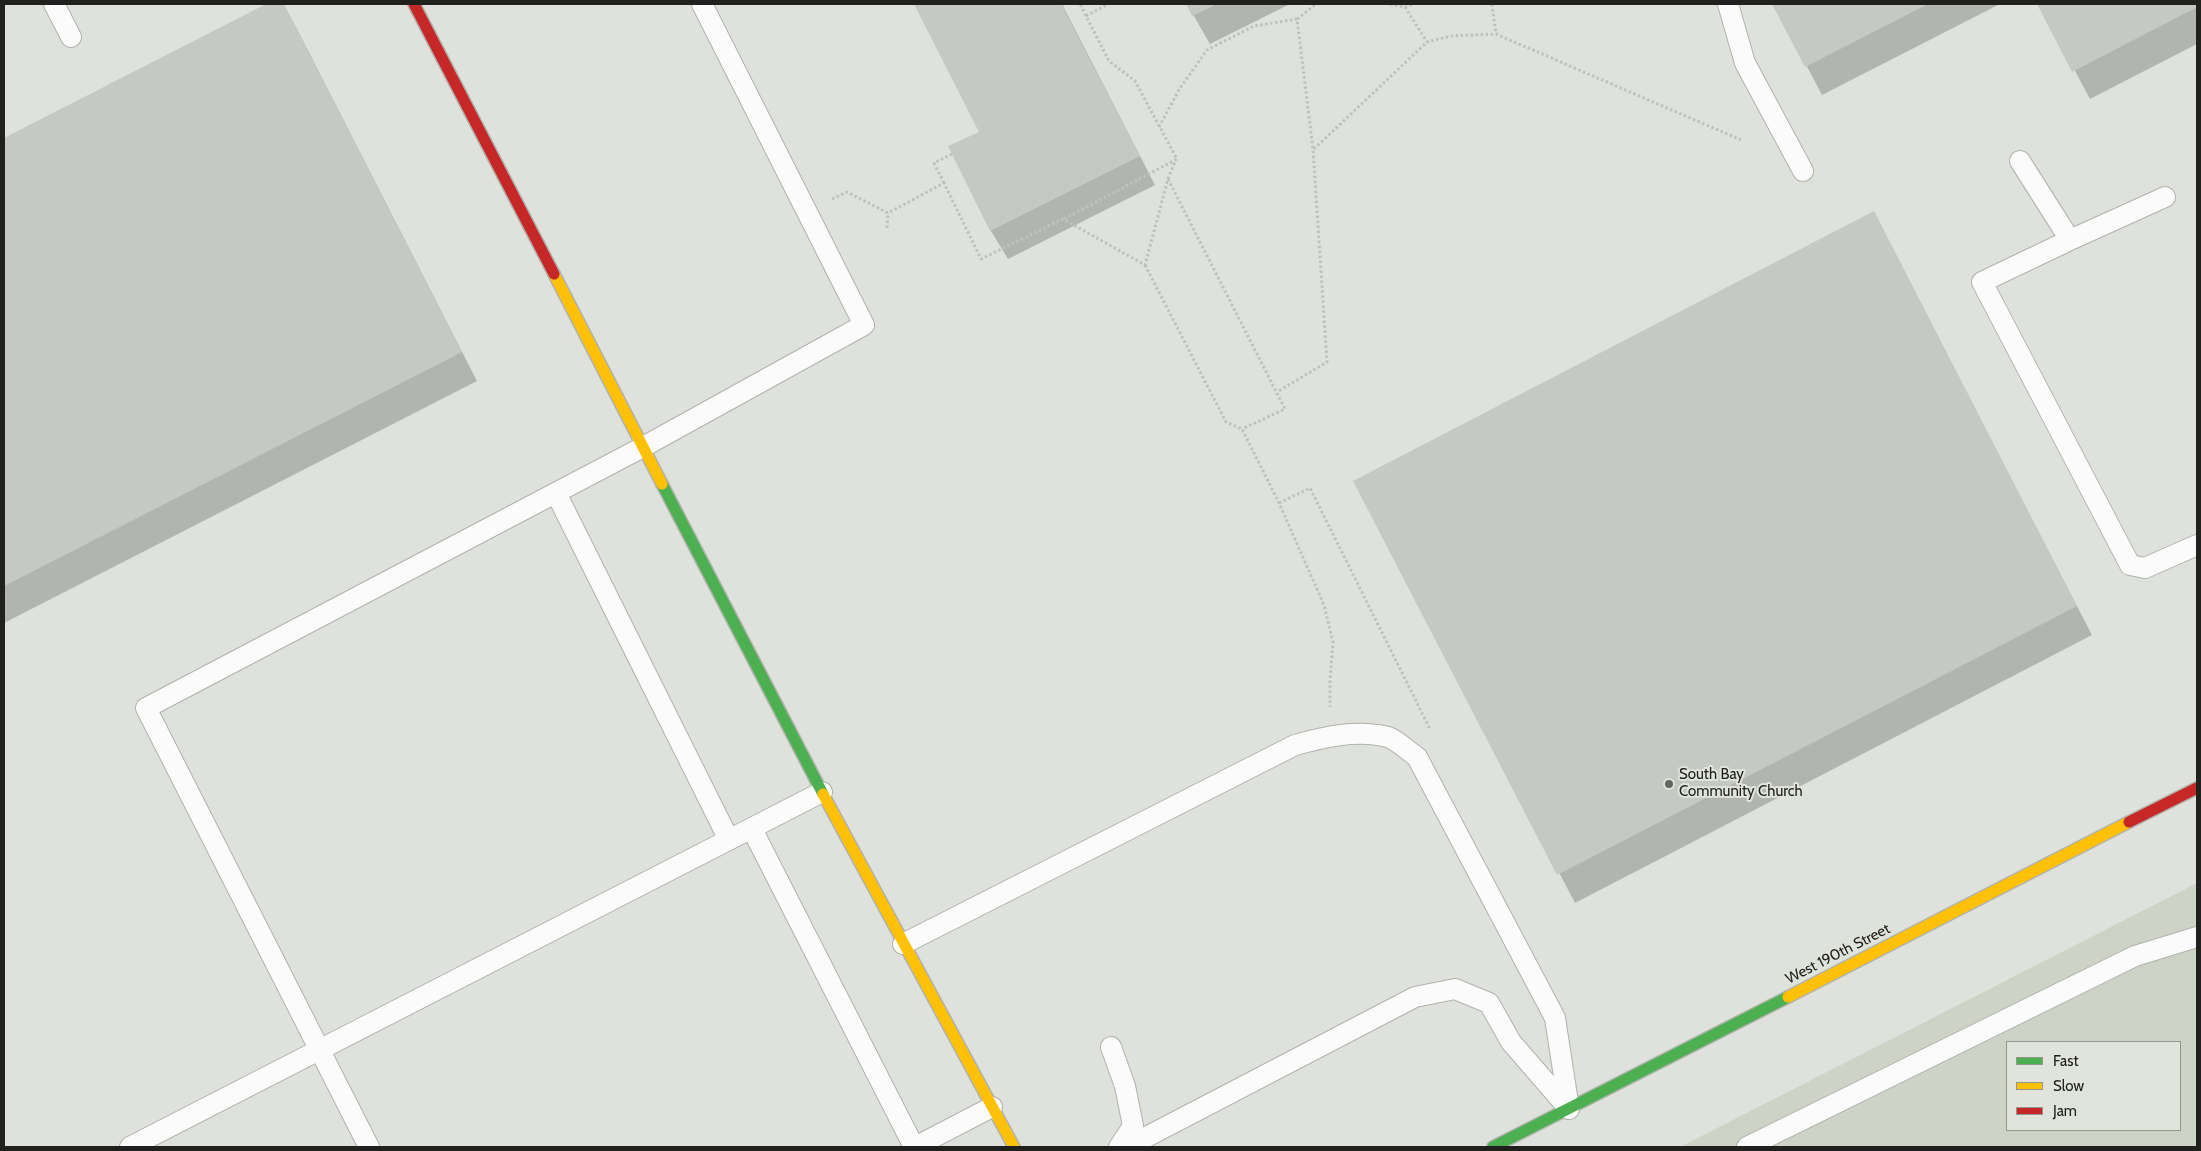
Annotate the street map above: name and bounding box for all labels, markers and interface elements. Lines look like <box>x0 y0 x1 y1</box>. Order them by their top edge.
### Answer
place label: South Bay Community Church <box>1679 766 1803 801</box>
marker: South Bay Community Church <box>1663 778 1675 790</box>
street label: West 190th Street <box>1783 920 1893 988</box>
legend <box>2006 1041 2181 1131</box>
text: Fast <box>2053 1052 2078 1070</box>
text: Slow <box>2053 1077 2084 1095</box>
text: Jam <box>2053 1102 2077 1120</box>

